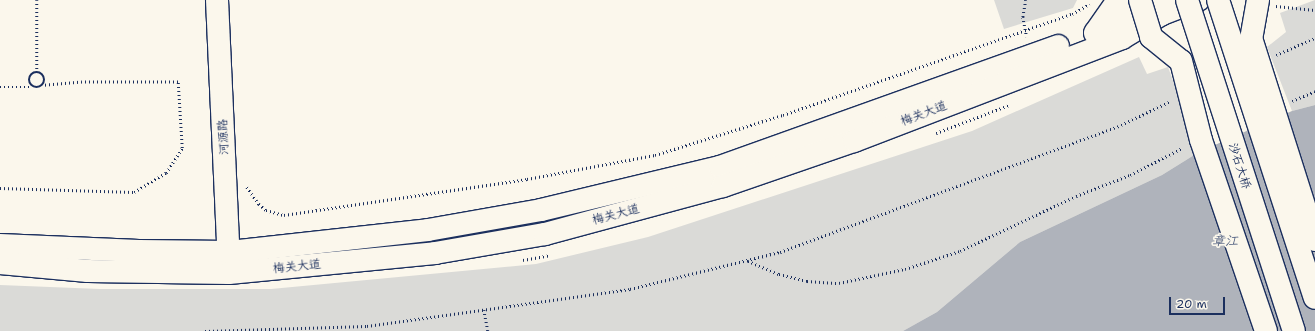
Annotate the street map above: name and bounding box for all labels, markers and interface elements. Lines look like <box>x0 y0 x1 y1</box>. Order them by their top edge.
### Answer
street label: 梅关大道 <box>899 99 949 129</box>
street label: 河源路 <box>216 119 232 155</box>
street label: 沙石大桥 <box>1225 141 1253 191</box>
street label: 梅关大道 <box>591 202 641 228</box>
water label: 章江 <box>1212 233 1238 249</box>
street label: 梅关大道 <box>272 257 322 277</box>
scale bar <box>1171 289 1227 315</box>
text: 20 m <box>1176 296 1207 312</box>

